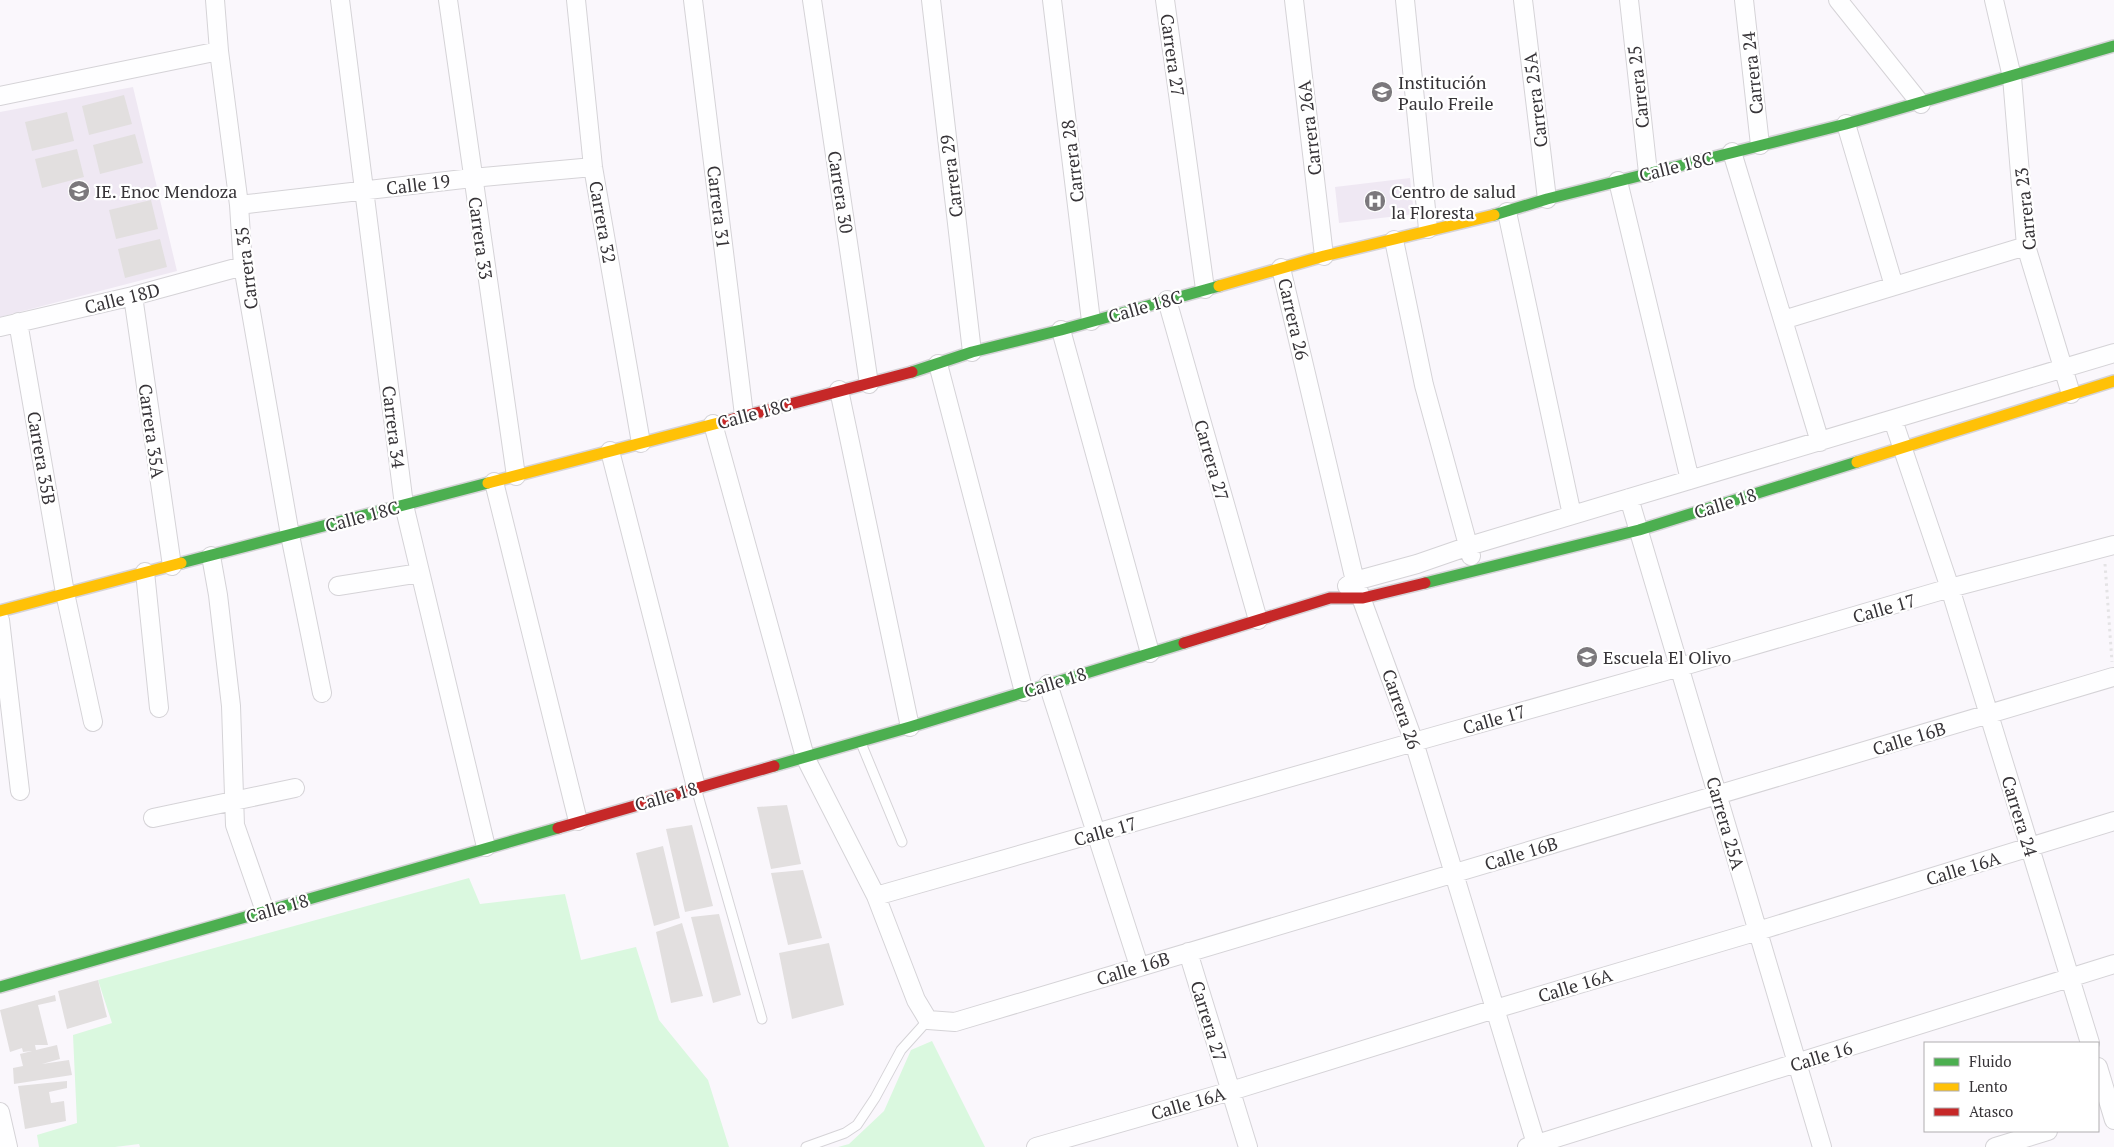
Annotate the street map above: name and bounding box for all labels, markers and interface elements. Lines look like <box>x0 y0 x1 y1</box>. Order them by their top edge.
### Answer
street label: Carrera 27 <box>1155 12 1191 98</box>
street label: Carrera 24 <box>1736 30 1768 116</box>
street label: Carrera 25 <box>1622 44 1654 130</box>
street label: Carrera 25A <box>1517 50 1553 149</box>
place label: Institución Paulo Freile <box>1398 70 1494 115</box>
street label: Carrera 26A <box>1291 78 1327 177</box>
school or university icon: Institución Paulo Freile <box>1370 80 1394 104</box>
street label: Carrera 28 <box>1055 118 1089 204</box>
street label: Carrera 29 <box>934 133 968 219</box>
street label: Calle 18C <box>1636 145 1716 187</box>
street label: Carrera 30 <box>823 149 859 235</box>
street label: Carrera 31 <box>702 164 736 250</box>
street label: Carrera 23 <box>2009 166 2041 252</box>
street label: Calle 19 <box>385 168 451 200</box>
school or university icon: IE. Enoc Mendoza <box>67 179 91 203</box>
place label: IE. Enoc Mendoza <box>95 179 237 203</box>
street label: Carrera 32 <box>584 179 622 265</box>
place label: Centro de salud la Floresta <box>1391 179 1516 224</box>
hospital icon: Centro de salud la Floresta <box>1363 189 1387 213</box>
street label: Carrera 33 <box>463 195 499 281</box>
street label: Carrera 35 <box>229 225 263 311</box>
street label: Carrera 26 <box>1273 276 1315 363</box>
street label: Calle 18D <box>82 277 162 319</box>
street label: Calle 18C <box>1105 284 1185 328</box>
street label: Carrera 35A <box>133 382 171 481</box>
street label: Carrera 34 <box>377 384 411 470</box>
street label: Calle 18C <box>714 392 794 434</box>
street label: Carrera 35B <box>22 410 62 506</box>
street label: Carrera 27 <box>1189 417 1235 503</box>
street label: Calle 18 <box>1691 482 1759 524</box>
street label: Calle 18C <box>322 495 402 537</box>
street label: Calle 17 <box>1850 588 1918 628</box>
school or university icon: Escuela El Olivo <box>1575 645 1599 669</box>
place label: Escuela El Olivo <box>1603 645 1731 669</box>
street label: Calle 18 <box>1021 661 1089 703</box>
street label: Carrera 26 <box>1377 666 1427 753</box>
street label: Calle 17 <box>1460 699 1528 739</box>
street label: Calle 16B <box>1870 716 1948 760</box>
street label: Carrera 24 <box>1996 773 2044 860</box>
street label: Carrera 25A <box>1701 774 1751 873</box>
street label: Calle 18 <box>632 776 700 816</box>
street label: Calle 17 <box>1071 811 1139 851</box>
street label: Calle 16B <box>1482 831 1560 875</box>
street label: Calle 16A <box>1923 845 2004 891</box>
street label: Calle 18 <box>243 888 311 928</box>
street label: Calle 16B <box>1094 946 1172 990</box>
street label: Calle 16A <box>1535 962 1616 1008</box>
street label: Carrera 27 <box>1185 978 1233 1064</box>
street label: Calle 16 <box>1787 1035 1856 1077</box>
legend <box>1924 1042 2099 1132</box>
text: Fluido <box>1969 1051 2011 1071</box>
text: Lento <box>1969 1076 2008 1096</box>
street label: Calle 16A <box>1148 1081 1229 1125</box>
text: Atasco <box>1969 1101 2013 1121</box>

